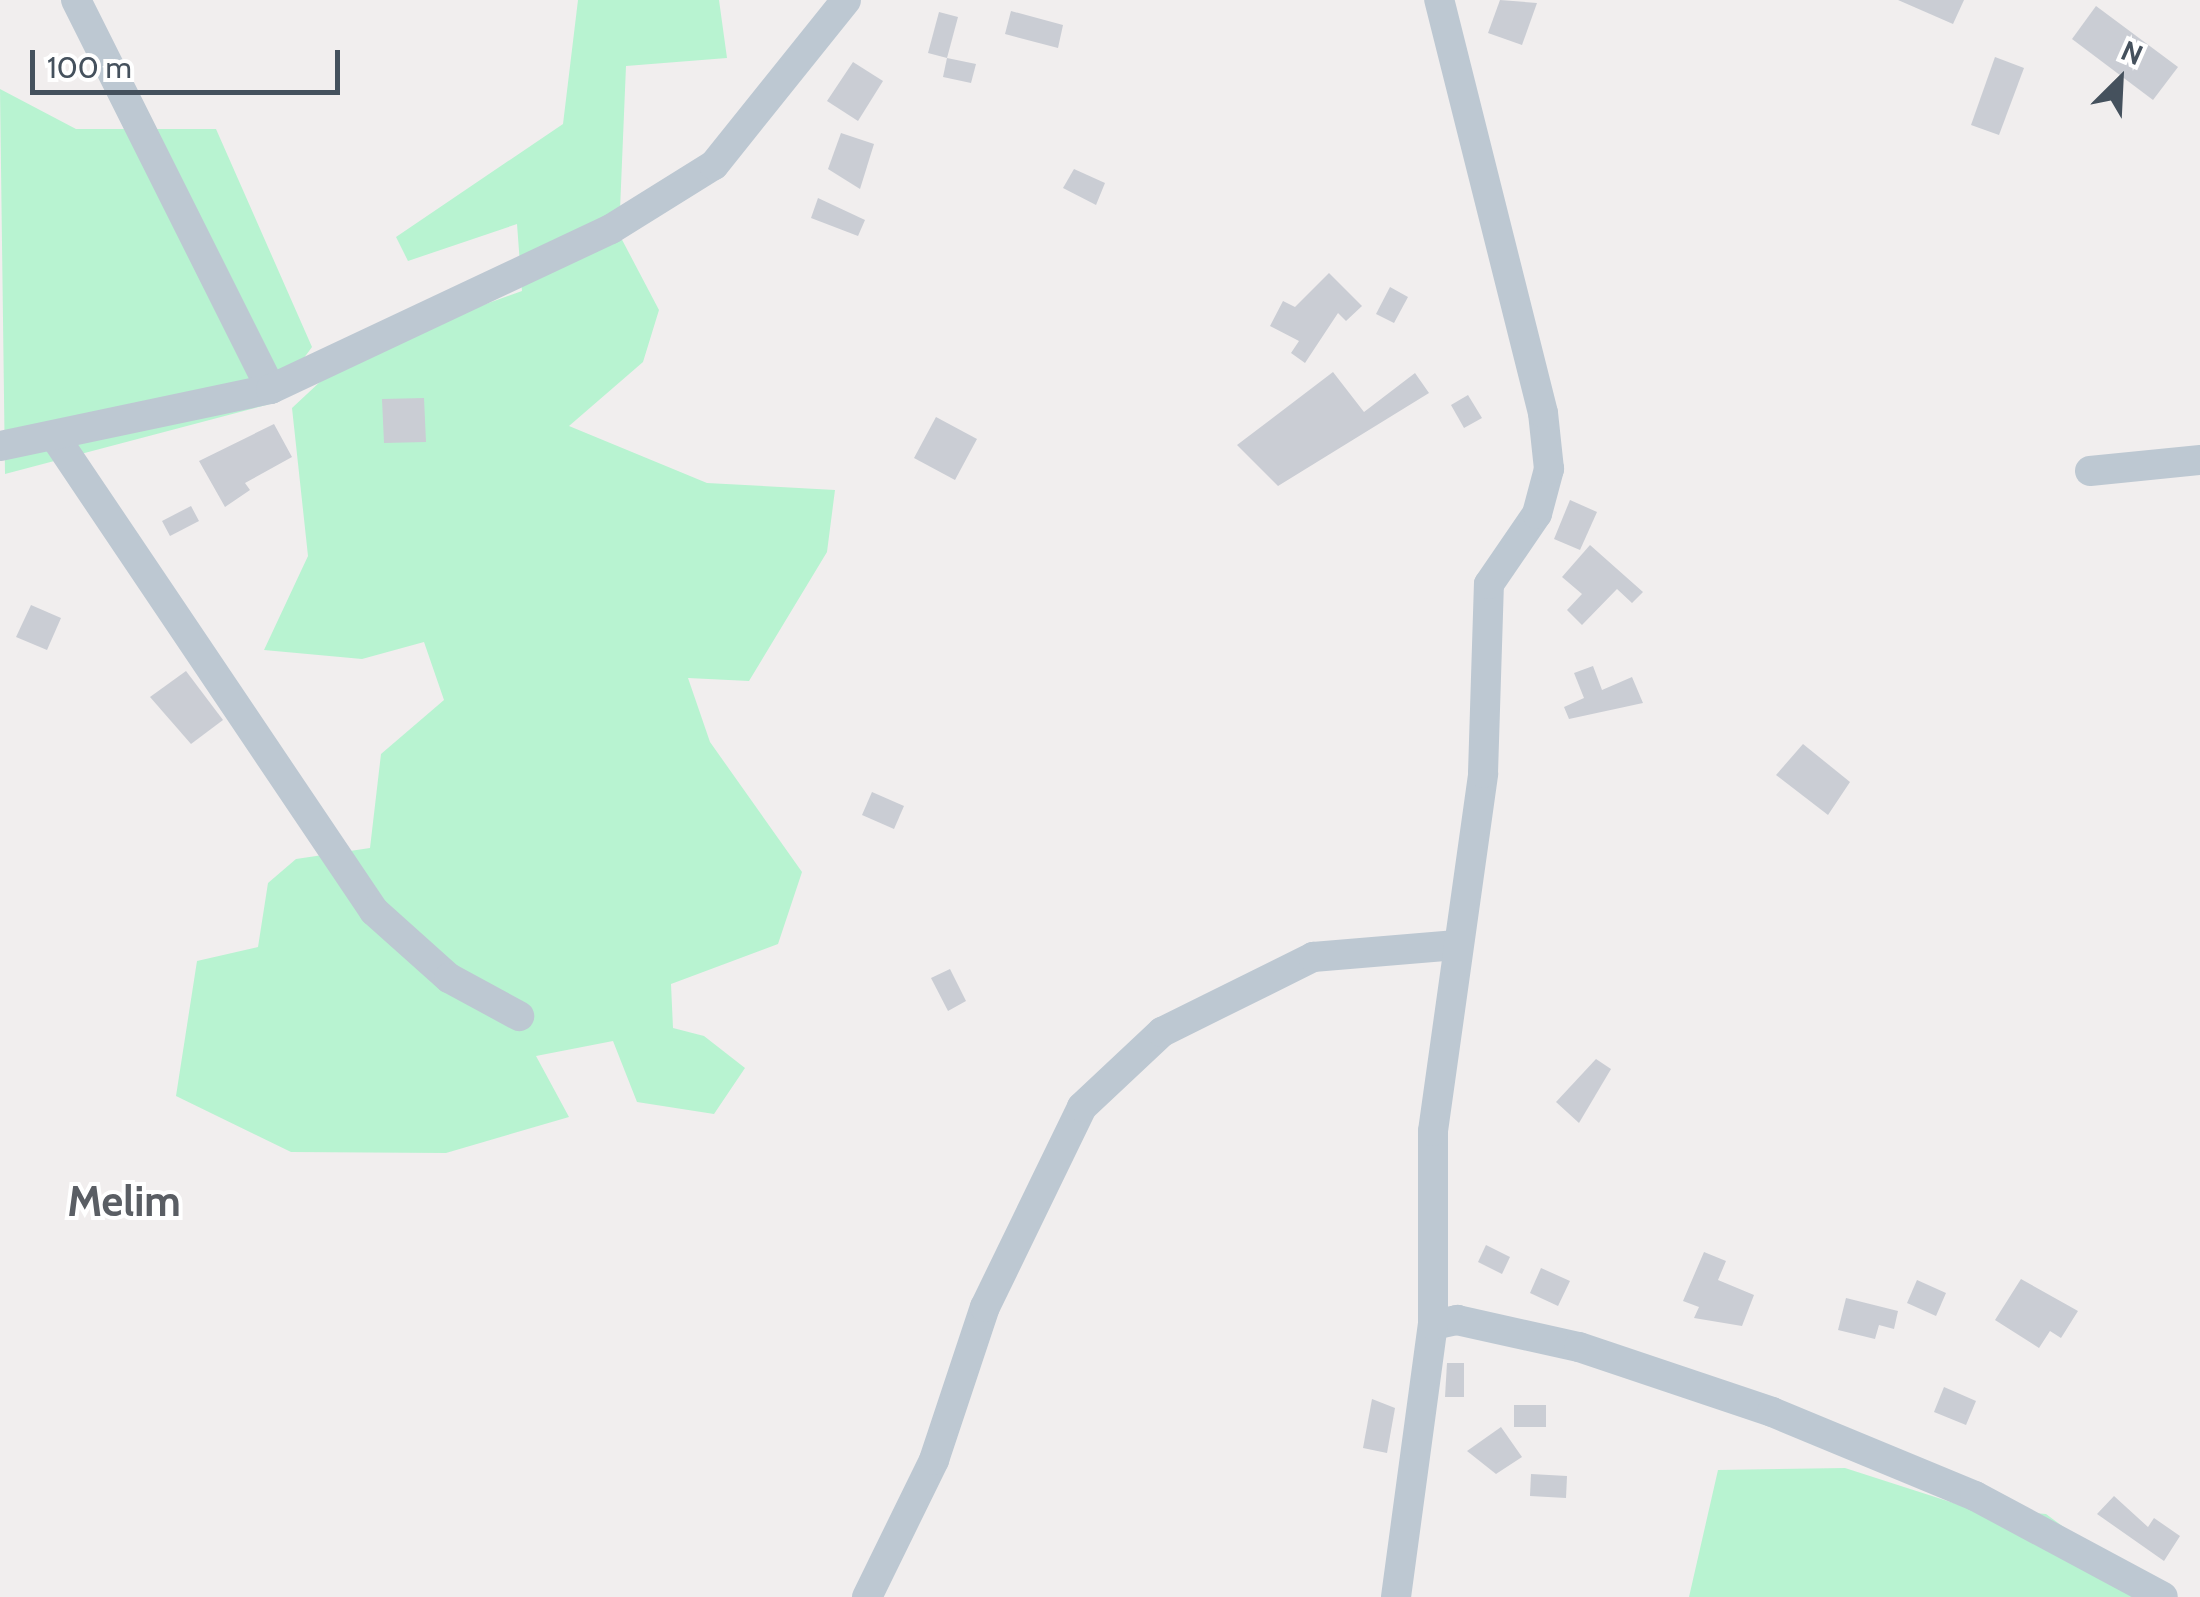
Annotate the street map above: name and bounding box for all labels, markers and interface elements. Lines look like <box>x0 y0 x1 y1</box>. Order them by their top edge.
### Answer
scale bar <box>35 30 345 92</box>
north arrow <box>2070 30 2170 130</box>
text: N <box>2116 33 2148 72</box>
text: 100 m <box>47 49 132 86</box>
district label: Melim <box>67 1176 181 1226</box>

